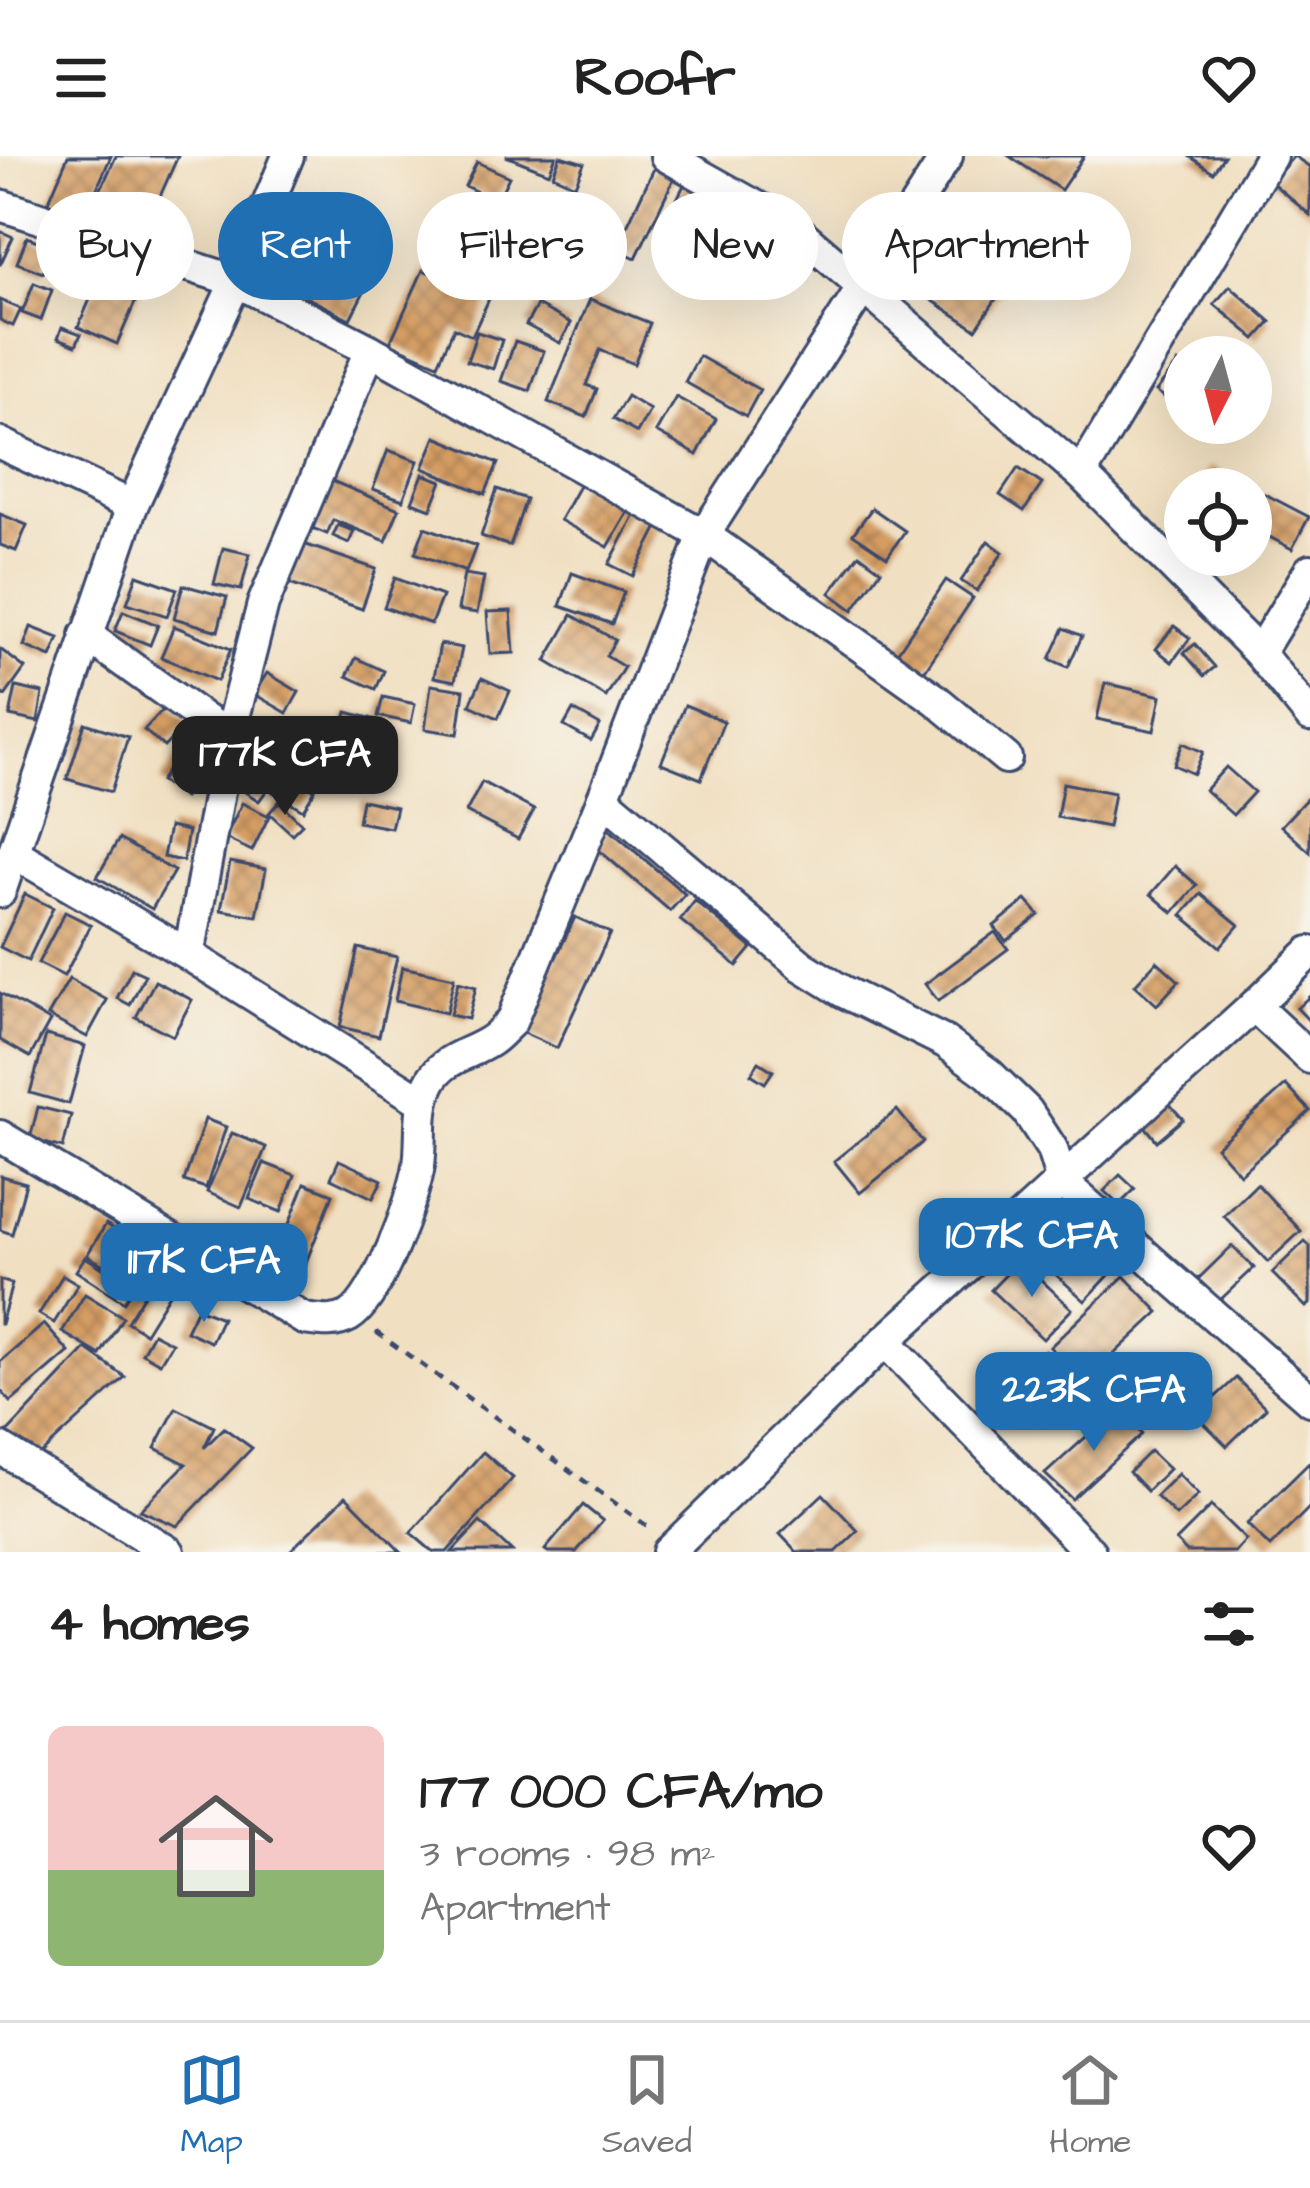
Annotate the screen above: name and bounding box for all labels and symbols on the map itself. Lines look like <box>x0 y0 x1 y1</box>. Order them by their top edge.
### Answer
north arrow <box>1164 336 1272 444</box>
pin: 177K CFA <box>161 716 409 818</box>
pin: 107K CFA <box>908 1198 1156 1300</box>
pin: 117K CFA <box>80 1223 328 1325</box>
pin: 223K CFA <box>970 1352 1218 1454</box>

